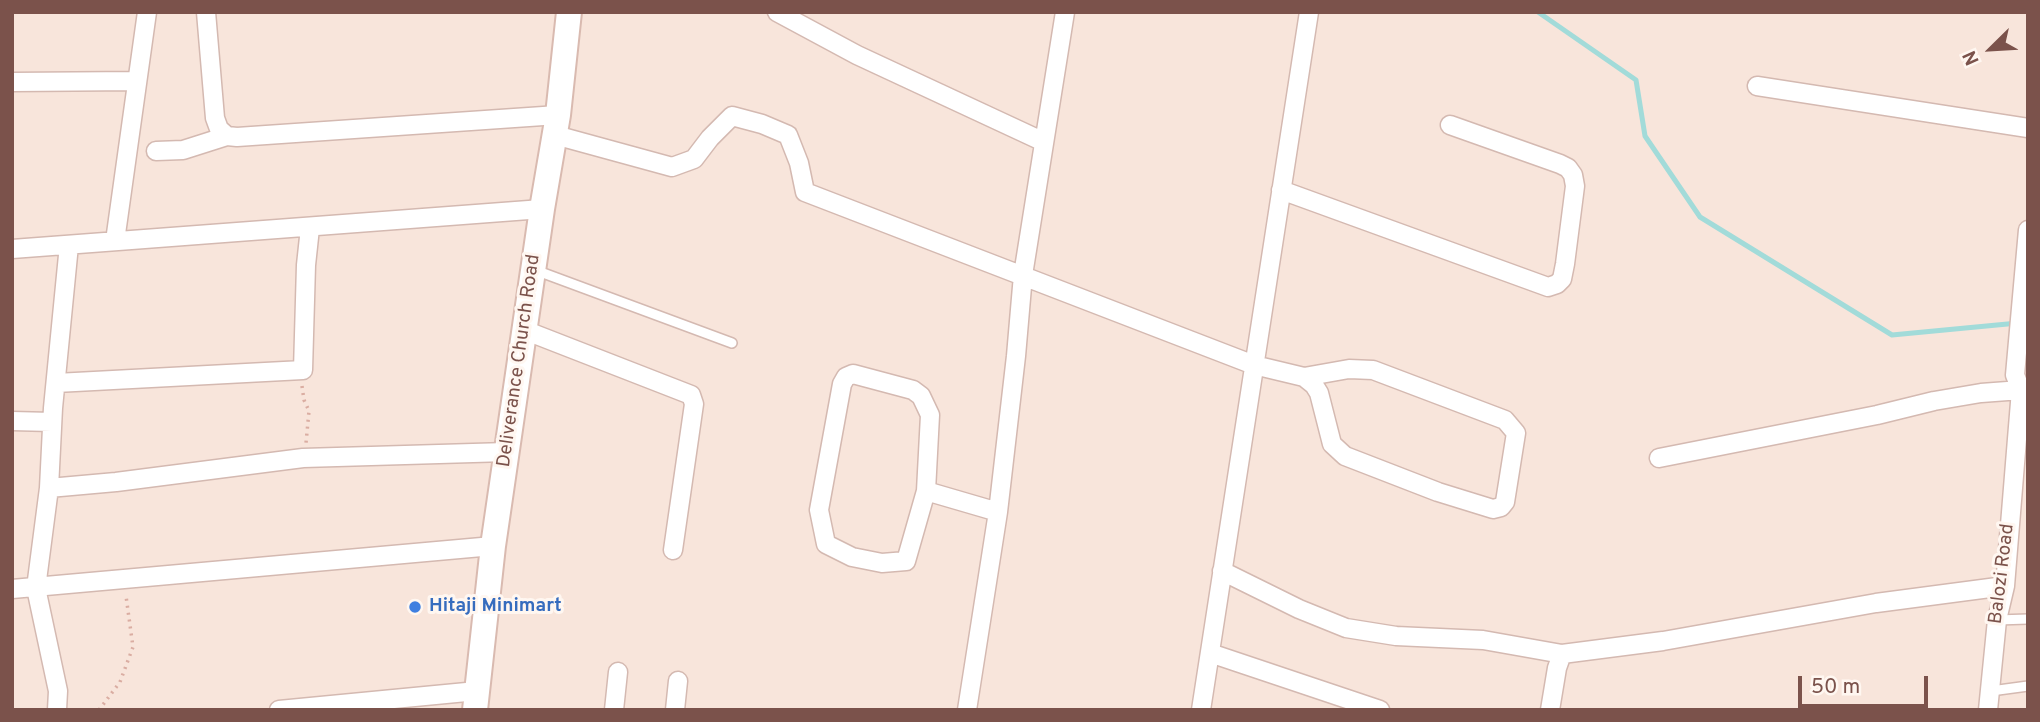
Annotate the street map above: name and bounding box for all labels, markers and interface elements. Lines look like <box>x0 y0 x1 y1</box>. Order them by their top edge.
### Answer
north arrow <box>1956 14 2026 84</box>
text: N <box>1958 46 1986 69</box>
street label: Deliverance Church Road <box>494 253 546 469</box>
street label: Balozi Road <box>1986 523 2020 625</box>
place label: Hitaji Minimart <box>429 596 562 618</box>
marker: Hitaji Minimart <box>407 599 423 615</box>
scale bar <box>1802 662 1932 706</box>
text: 50 m <box>1811 674 1860 701</box>

